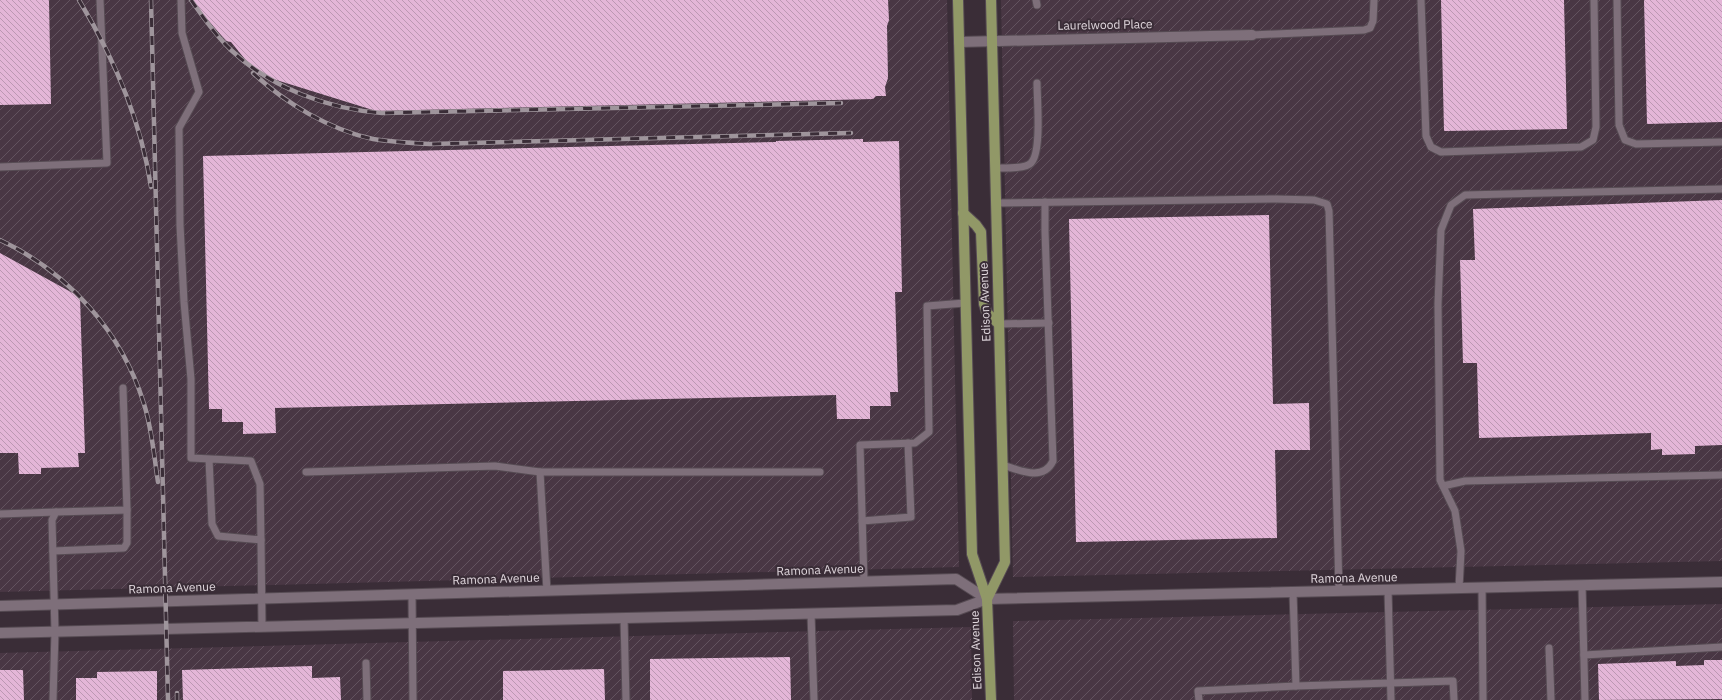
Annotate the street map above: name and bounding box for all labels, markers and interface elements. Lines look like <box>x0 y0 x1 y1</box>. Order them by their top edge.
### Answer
street label: Laurelwood Place <box>1057 16 1153 33</box>
street label: Edison Avenue <box>976 262 993 342</box>
street label: Ramona Avenue <box>776 560 864 579</box>
street label: Ramona Avenue <box>452 569 540 588</box>
street label: Ramona Avenue <box>1310 569 1398 586</box>
street label: Ramona Avenue <box>128 578 216 597</box>
street label: Edison Avenue <box>967 610 984 690</box>

